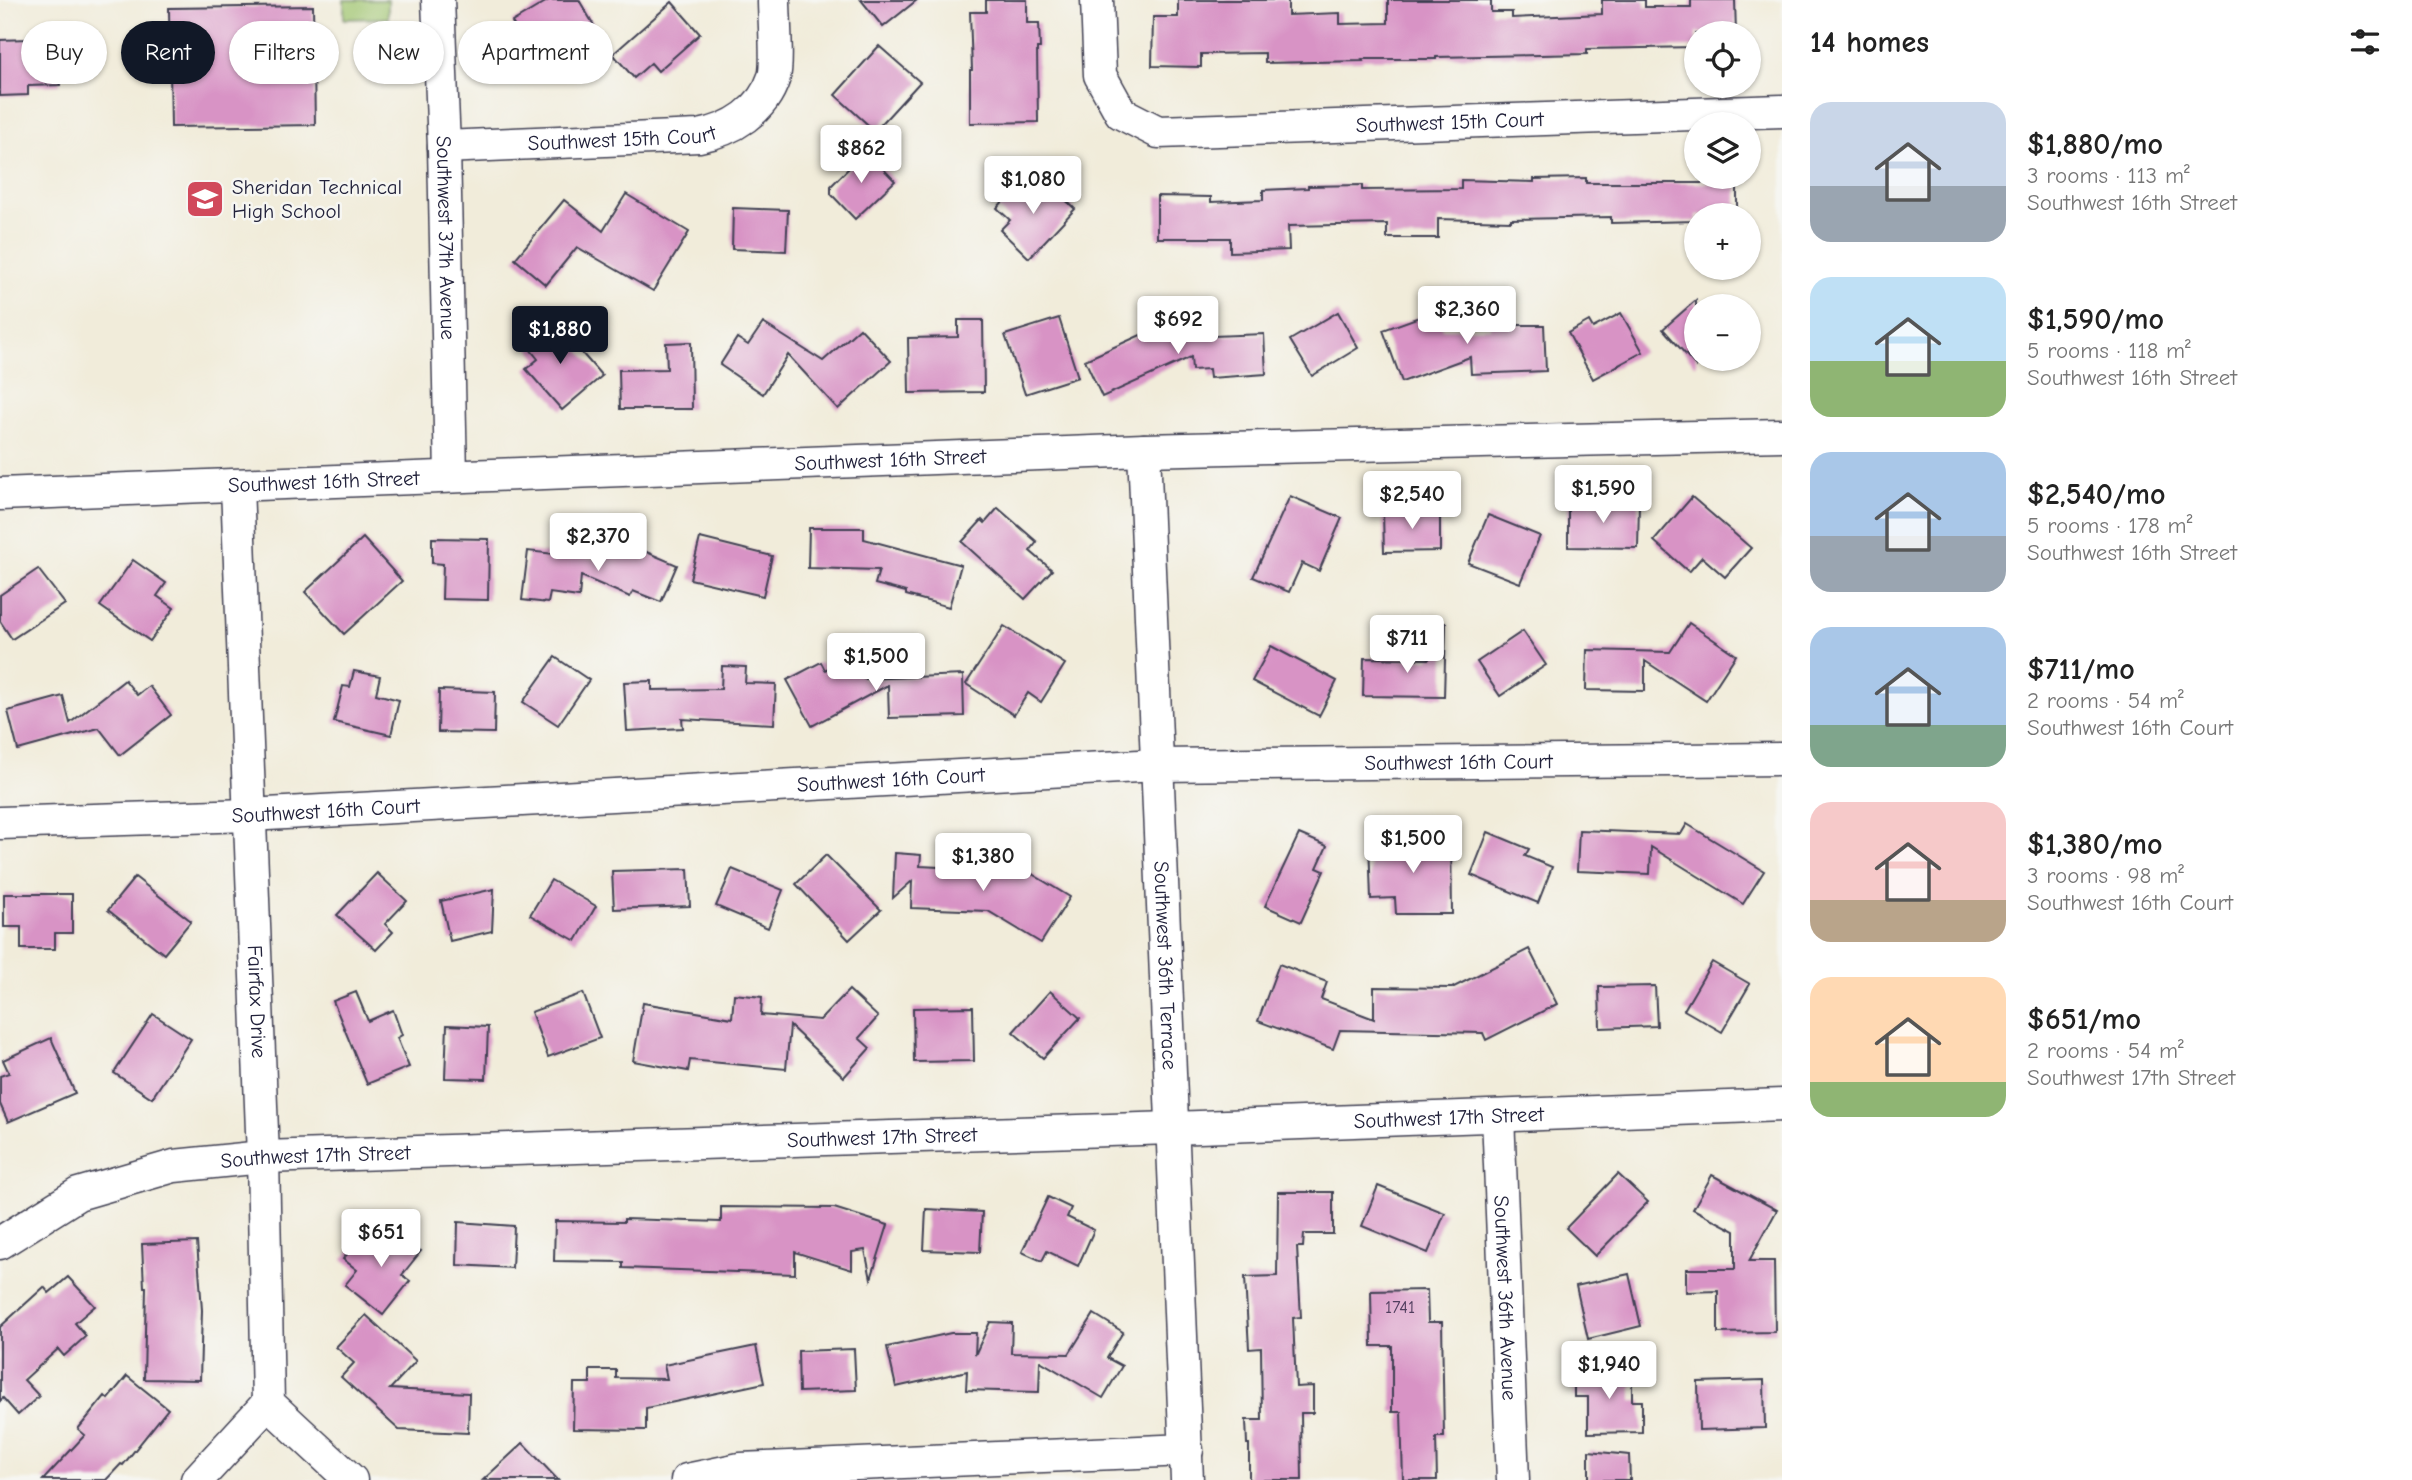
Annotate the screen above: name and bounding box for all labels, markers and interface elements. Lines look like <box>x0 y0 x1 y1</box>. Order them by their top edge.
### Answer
chip: Buy <box>21 21 107 84</box>
chip: Rent <box>121 21 215 84</box>
chip: Filters <box>229 21 339 84</box>
chip: New <box>353 21 444 84</box>
chip: Apartment <box>458 21 613 84</box>
map controls <box>1684 21 1761 371</box>
button: locate <box>1684 21 1761 98</box>
icon: filters <box>2346 23 2384 61</box>
text: 14 homes <box>1810 25 1929 60</box>
street label: Southwest 15th Court <box>1355 107 1545 137</box>
button: layers <box>1684 112 1761 189</box>
street label: Southwest 15th Court <box>527 120 720 155</box>
pin: $862 <box>820 125 902 185</box>
text: $1,880/mo <box>2027 127 2163 162</box>
icon: home <box>1866 130 1950 214</box>
text: $862 <box>836 134 886 161</box>
street label: Southwest 37th Avenue <box>432 135 460 340</box>
pin: $1,080 <box>976 156 1090 216</box>
text: 3 rooms · 113 m² <box>2027 162 2190 189</box>
text: $1,080 <box>1000 165 1066 192</box>
place label: Sheridan Technical High School <box>232 175 402 223</box>
school or university icon: Sheridan Technical High School <box>184 178 226 220</box>
text: Southwest 16th Street <box>2027 189 2237 216</box>
button: + <box>1684 203 1761 280</box>
pin: $2,360 <box>1410 286 1524 346</box>
button: − <box>1684 294 1761 371</box>
text: $2,360 <box>1434 295 1500 322</box>
pin: $692 <box>1137 296 1219 356</box>
text: $1,590/mo <box>2027 302 2164 337</box>
text: $692 <box>1153 305 1203 332</box>
icon: home <box>1866 305 1950 389</box>
pin: $1,880 <box>503 306 617 366</box>
text: $1,880 <box>528 315 592 342</box>
text: 5 rooms · 118 m² <box>2027 337 2191 364</box>
text: Southwest 16th Street <box>2027 364 2237 391</box>
street label: Southwest 16th Street <box>794 444 988 475</box>
street label: Southwest 16th Street <box>227 466 421 497</box>
pin: $1,590 <box>1546 466 1660 525</box>
pin: $2,540 <box>1355 472 1469 531</box>
text: $1,590 <box>1571 474 1635 501</box>
text: $2,540/mo <box>2027 477 2165 512</box>
text: $2,540 <box>1379 480 1445 507</box>
icon: home <box>1866 480 1950 564</box>
text: 5 rooms · 178 m² <box>2027 512 2192 539</box>
pin: $2,370 <box>541 514 655 573</box>
text: $2,370 <box>566 522 630 549</box>
text: Southwest 16th Street <box>2027 539 2237 566</box>
pin: $711 <box>1366 616 1448 675</box>
text: $711 <box>1386 624 1428 651</box>
pin: $1,500 <box>819 634 933 693</box>
text: $1,500 <box>843 642 909 669</box>
text: $711/mo <box>2027 652 2135 687</box>
icon: home <box>1866 655 1950 739</box>
text: 2 rooms · 54 m² <box>2027 687 2184 714</box>
text: Southwest 16th Court <box>2027 714 2233 741</box>
street label: Southwest 16th Court <box>1364 749 1554 775</box>
street label: Southwest 16th Court <box>796 762 987 797</box>
street label: Southwest 16th Court <box>231 794 421 828</box>
pin: $1,500 <box>1356 816 1470 875</box>
text: $1,500 <box>1380 824 1446 851</box>
text: $1,380/mo <box>2027 827 2162 862</box>
icon: home <box>1866 830 1950 914</box>
pin: $1,380 <box>926 834 1040 893</box>
text: $1,380 <box>951 842 1015 869</box>
street label: Southwest 36th Terrace <box>1149 861 1182 1071</box>
text: 3 rooms · 98 m² <box>2027 862 2184 889</box>
text: Southwest 16th Court <box>2027 889 2233 916</box>
street label: Fairfax Drive <box>243 944 271 1059</box>
text: $651/mo <box>2027 1002 2141 1037</box>
icon: home <box>1866 1005 1950 1089</box>
text: 2 rooms · 54 m² <box>2027 1037 2184 1064</box>
text: Southwest 17th Street <box>2027 1064 2235 1091</box>
street label: Southwest 17th Street <box>1353 1102 1545 1133</box>
street label: Southwest 17th Street <box>787 1122 979 1152</box>
street label: Southwest 17th Street <box>219 1140 412 1173</box>
street label: Southwest 36th Avenue <box>1489 1195 1522 1401</box>
pin: $651 <box>340 1210 422 1269</box>
text: $651 <box>357 1218 405 1245</box>
house number: 1741 <box>1385 1297 1415 1318</box>
pin: $1,940 <box>1552 1342 1666 1401</box>
text: $1,940 <box>1577 1350 1641 1377</box>

